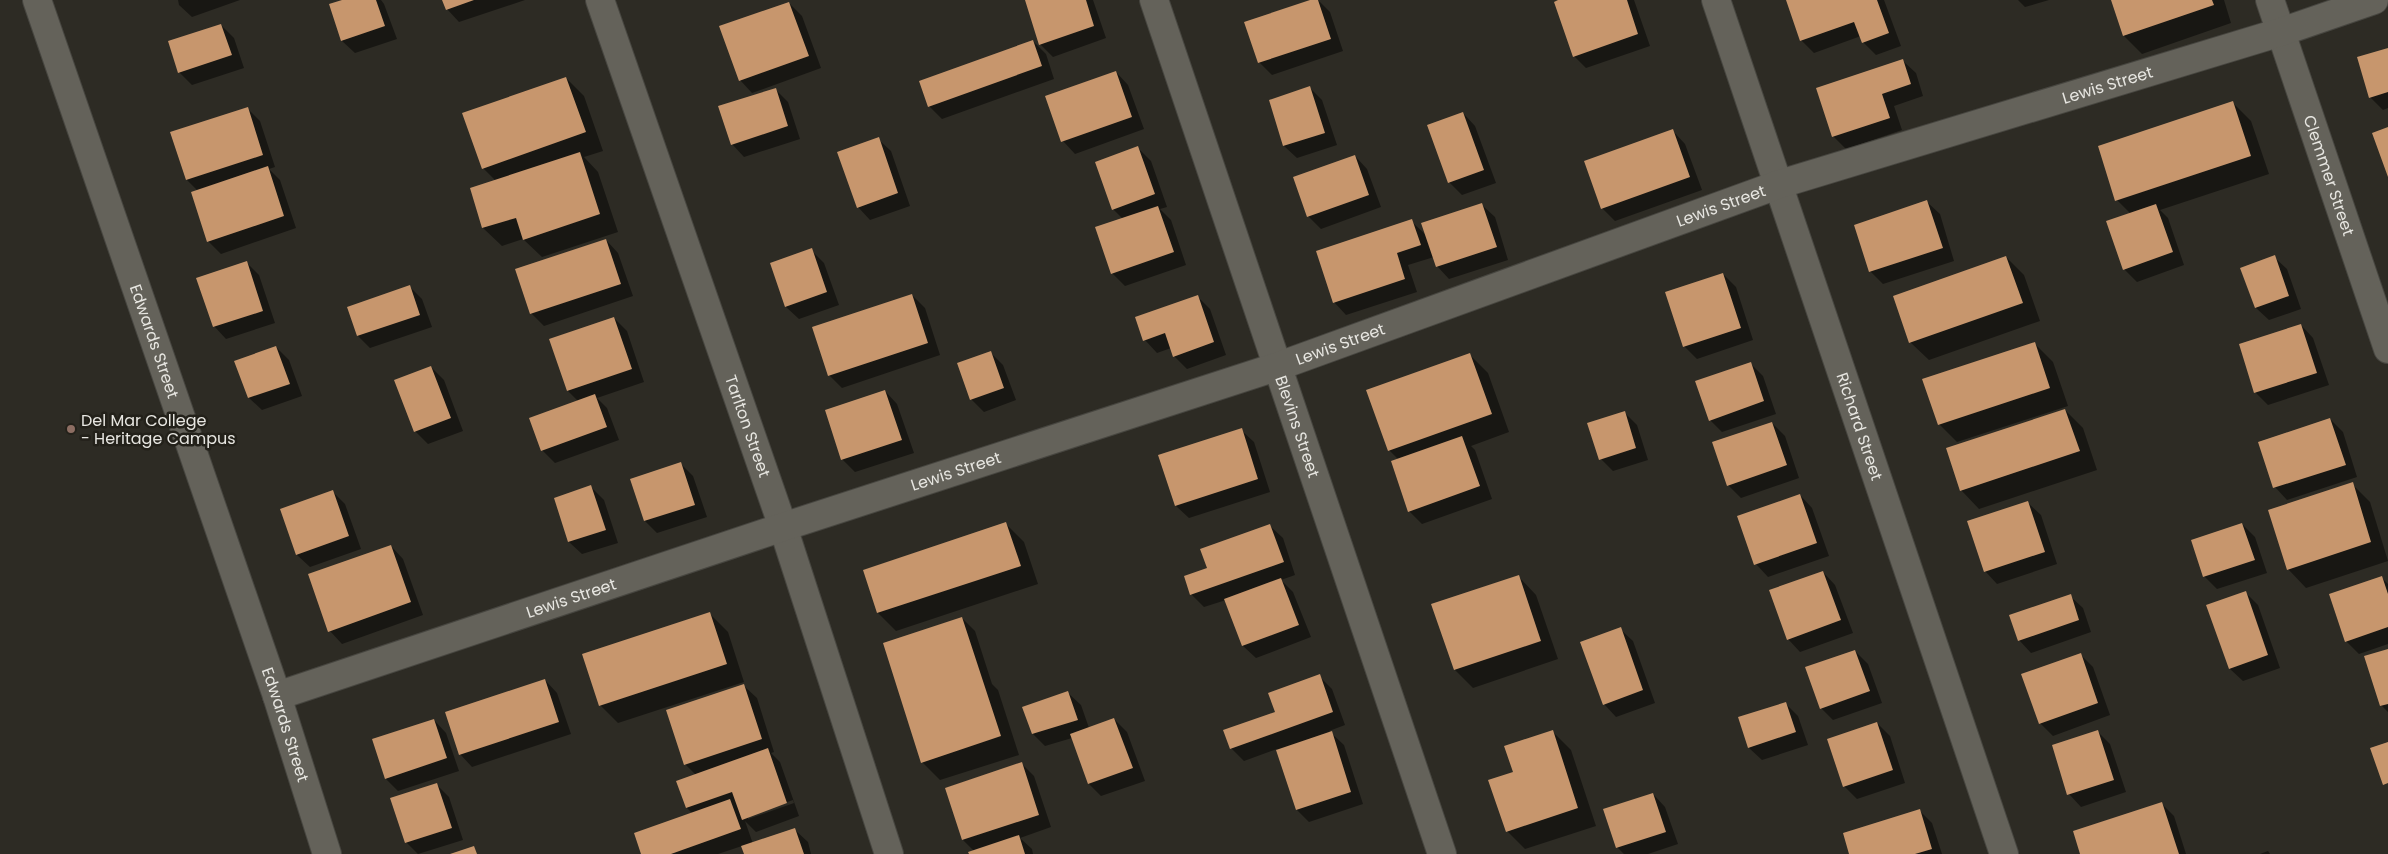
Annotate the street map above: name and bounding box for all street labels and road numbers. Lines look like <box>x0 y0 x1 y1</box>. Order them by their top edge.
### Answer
street label: Lewis Street <box>2059 61 2156 110</box>
street label: Clemmer Street <box>2298 112 2360 239</box>
street label: Lewis Street <box>1673 179 1769 233</box>
street label: Edwards Street <box>124 281 185 402</box>
street label: Lewis Street <box>1292 317 1388 371</box>
street label: Richard Street <box>1830 370 1888 484</box>
street label: Tarlton Street <box>719 372 776 481</box>
street label: Blevins Street <box>1269 372 1325 481</box>
street label: Lewis Street <box>908 446 1004 497</box>
street label: Lewis Street <box>523 573 619 624</box>
street label: Edwards Street <box>256 664 315 785</box>

